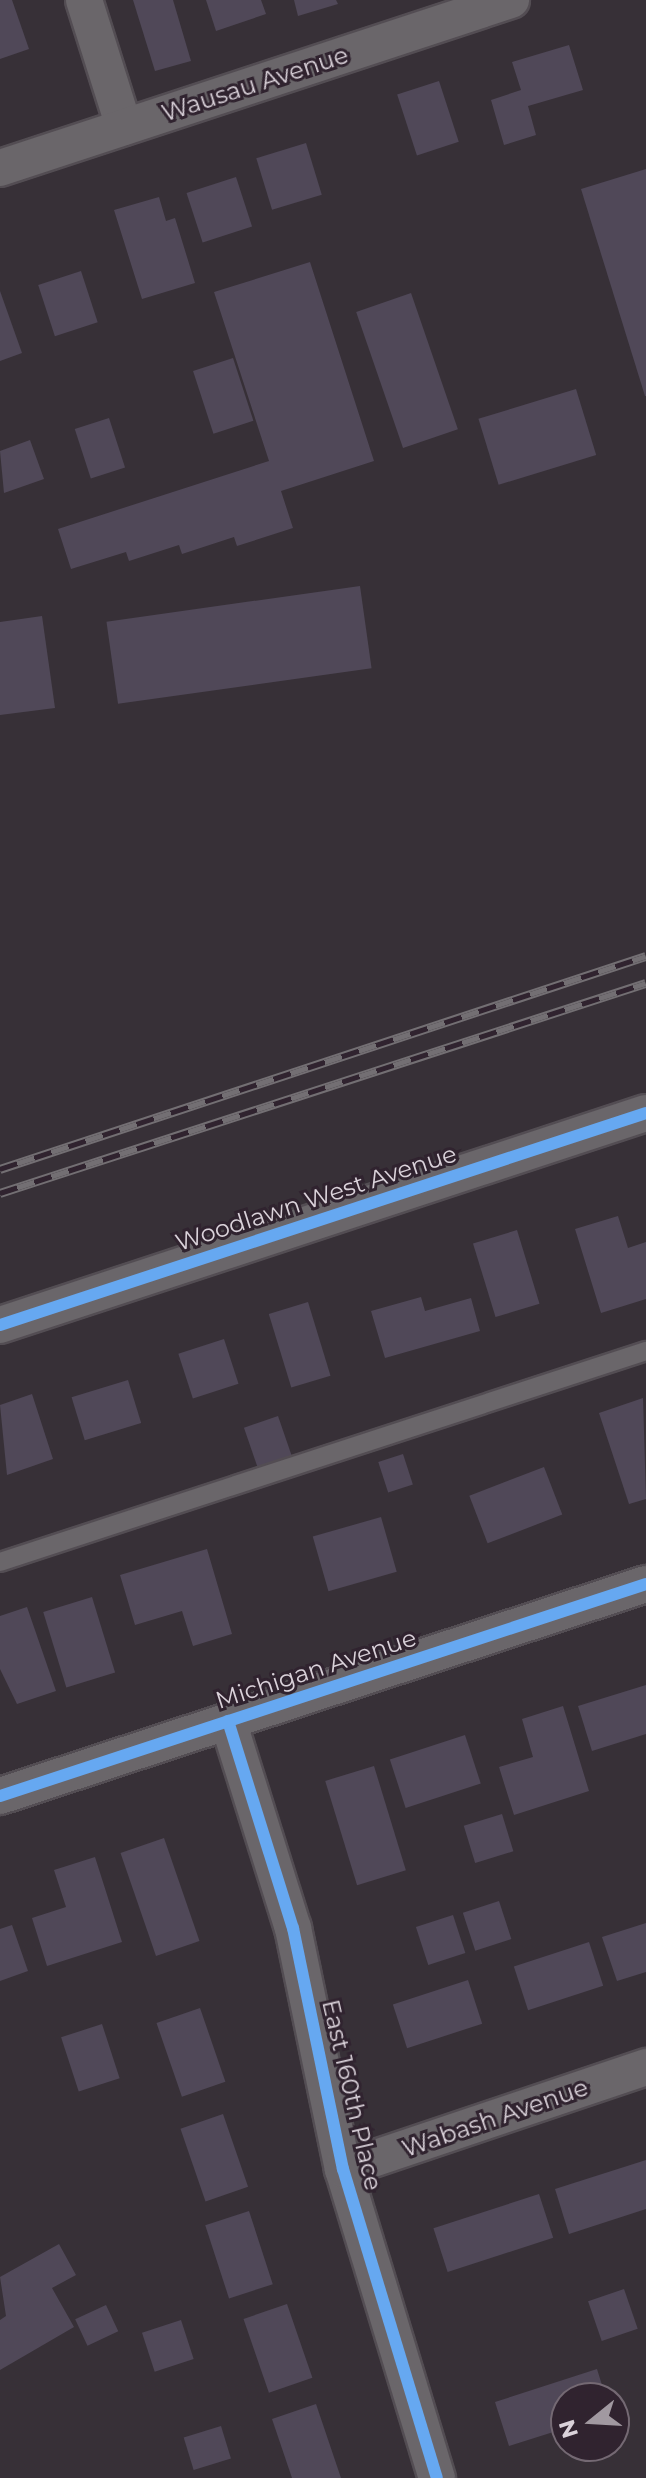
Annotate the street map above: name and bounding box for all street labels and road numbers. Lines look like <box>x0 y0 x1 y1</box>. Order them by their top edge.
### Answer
street label: Wausau Avenue <box>158 40 352 128</box>
street label: Woodlawn West Avenue <box>172 1139 460 1257</box>
street label: Michigan Avenue <box>212 1623 420 1715</box>
street label: East 160th Place <box>316 1997 388 2193</box>
street label: Wabash Avenue <box>398 2073 592 2163</box>

